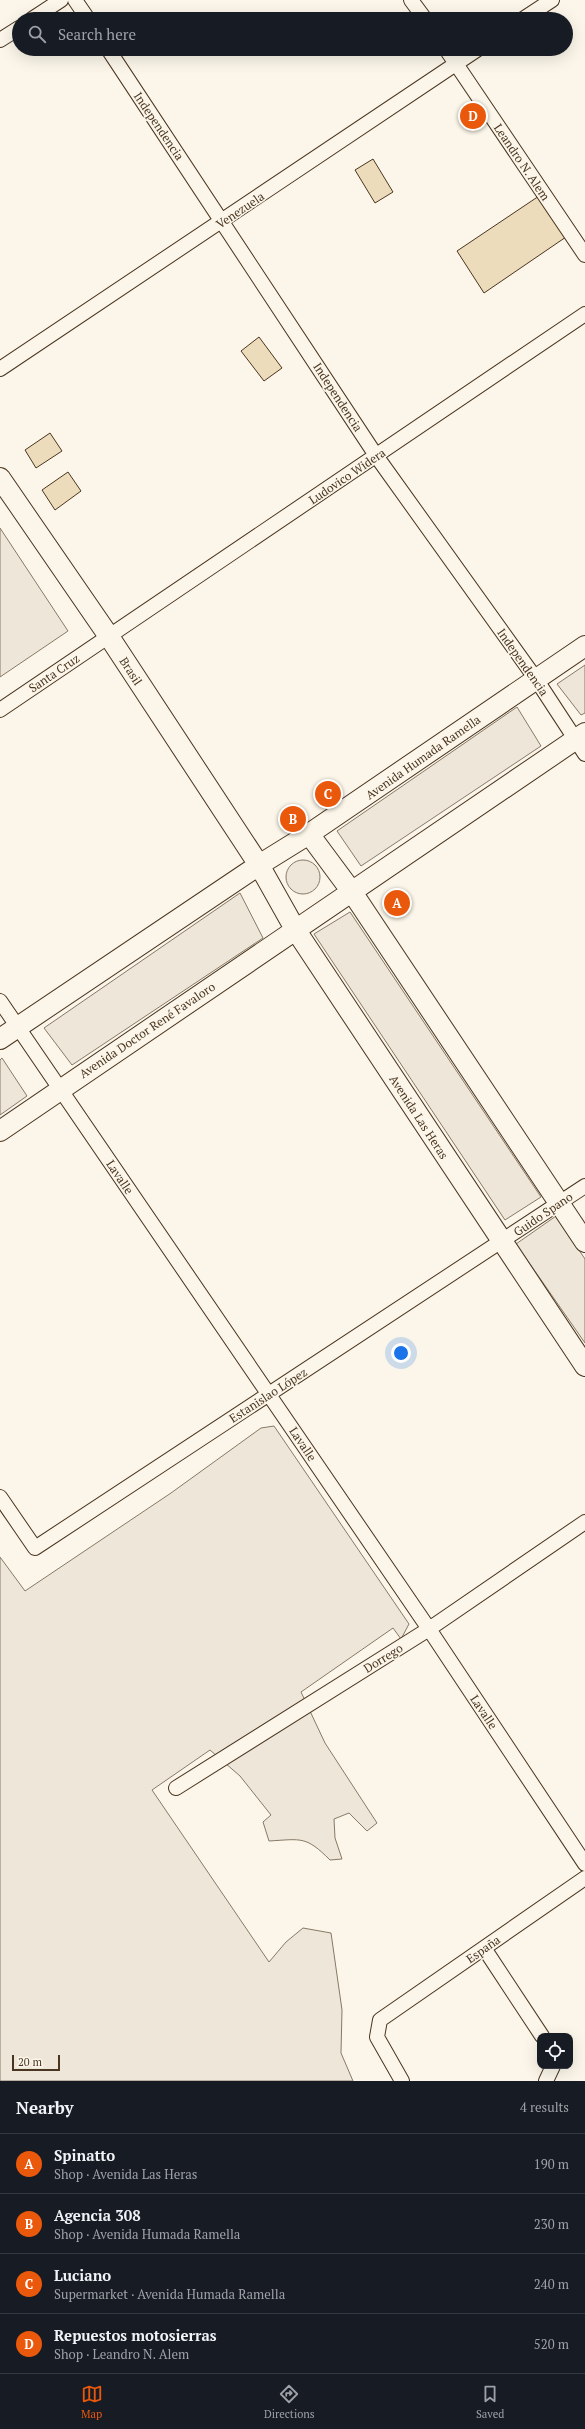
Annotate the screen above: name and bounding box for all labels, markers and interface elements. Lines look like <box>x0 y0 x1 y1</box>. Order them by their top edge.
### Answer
search box <box>12 12 573 56</box>
icon: search <box>26 23 48 45</box>
text: Search here <box>58 24 136 44</box>
street label: Independencia <box>131 89 187 163</box>
pin: D <box>460 101 486 131</box>
street label: Leandro N. Alem <box>491 121 554 204</box>
street label: Venezuela <box>213 189 267 231</box>
street label: Independencia <box>310 360 366 434</box>
street label: Ludovico Widera <box>306 445 388 507</box>
street label: Independencia <box>494 625 552 699</box>
street label: Santa Cruz <box>26 650 82 695</box>
street label: Brasil <box>116 654 146 688</box>
street label: Avenida Humada Ramella <box>363 712 483 802</box>
pin: C <box>315 779 341 809</box>
pin: B <box>280 804 306 834</box>
pin: A <box>384 888 410 918</box>
street label: Avenida Doctor René Favaloro <box>76 979 218 1081</box>
street label: Avenida Las Heras <box>386 1072 452 1162</box>
street label: Lavalle <box>103 1157 137 1197</box>
street label: Guido Spano <box>511 1189 576 1239</box>
your location <box>391 1343 411 1363</box>
street label: Estanislao López <box>226 1364 310 1426</box>
street label: Lavalle <box>286 1424 320 1464</box>
street label: Dorrego <box>361 1640 406 1676</box>
street label: Lavalle <box>467 1692 501 1732</box>
street label: España <box>463 1932 503 1966</box>
map controls <box>537 2033 573 2069</box>
button: locate <box>537 2033 573 2069</box>
scale bar <box>12 2053 60 2072</box>
text: 20 m <box>18 2055 42 2069</box>
text: Nearby <box>16 2096 74 2119</box>
text: 4 results <box>520 2098 569 2116</box>
text: Spinatto <box>54 2145 115 2165</box>
text: A <box>24 2155 34 2173</box>
text: 190 m <box>534 2155 569 2173</box>
text: Shop · Avenida Las Heras <box>54 2165 197 2183</box>
text: Agencia 308 <box>54 2205 141 2225</box>
text: B <box>25 2215 33 2233</box>
text: 230 m <box>534 2215 569 2233</box>
text: Shop · Avenida Humada Ramella <box>54 2225 240 2243</box>
text: Luciano <box>54 2265 111 2285</box>
text: C <box>25 2275 33 2293</box>
text: 240 m <box>534 2275 569 2293</box>
text: Supermarket · Avenida Humada Ramella <box>54 2285 285 2303</box>
text: Repuestos motosierras <box>54 2325 217 2345</box>
text: D <box>24 2335 34 2353</box>
text: 520 m <box>534 2335 569 2353</box>
text: Shop · Leandro N. Alem <box>54 2345 189 2363</box>
tab: Map <box>81 2383 103 2421</box>
tab: Directions <box>264 2383 315 2421</box>
tab: Saved <box>476 2383 504 2421</box>

